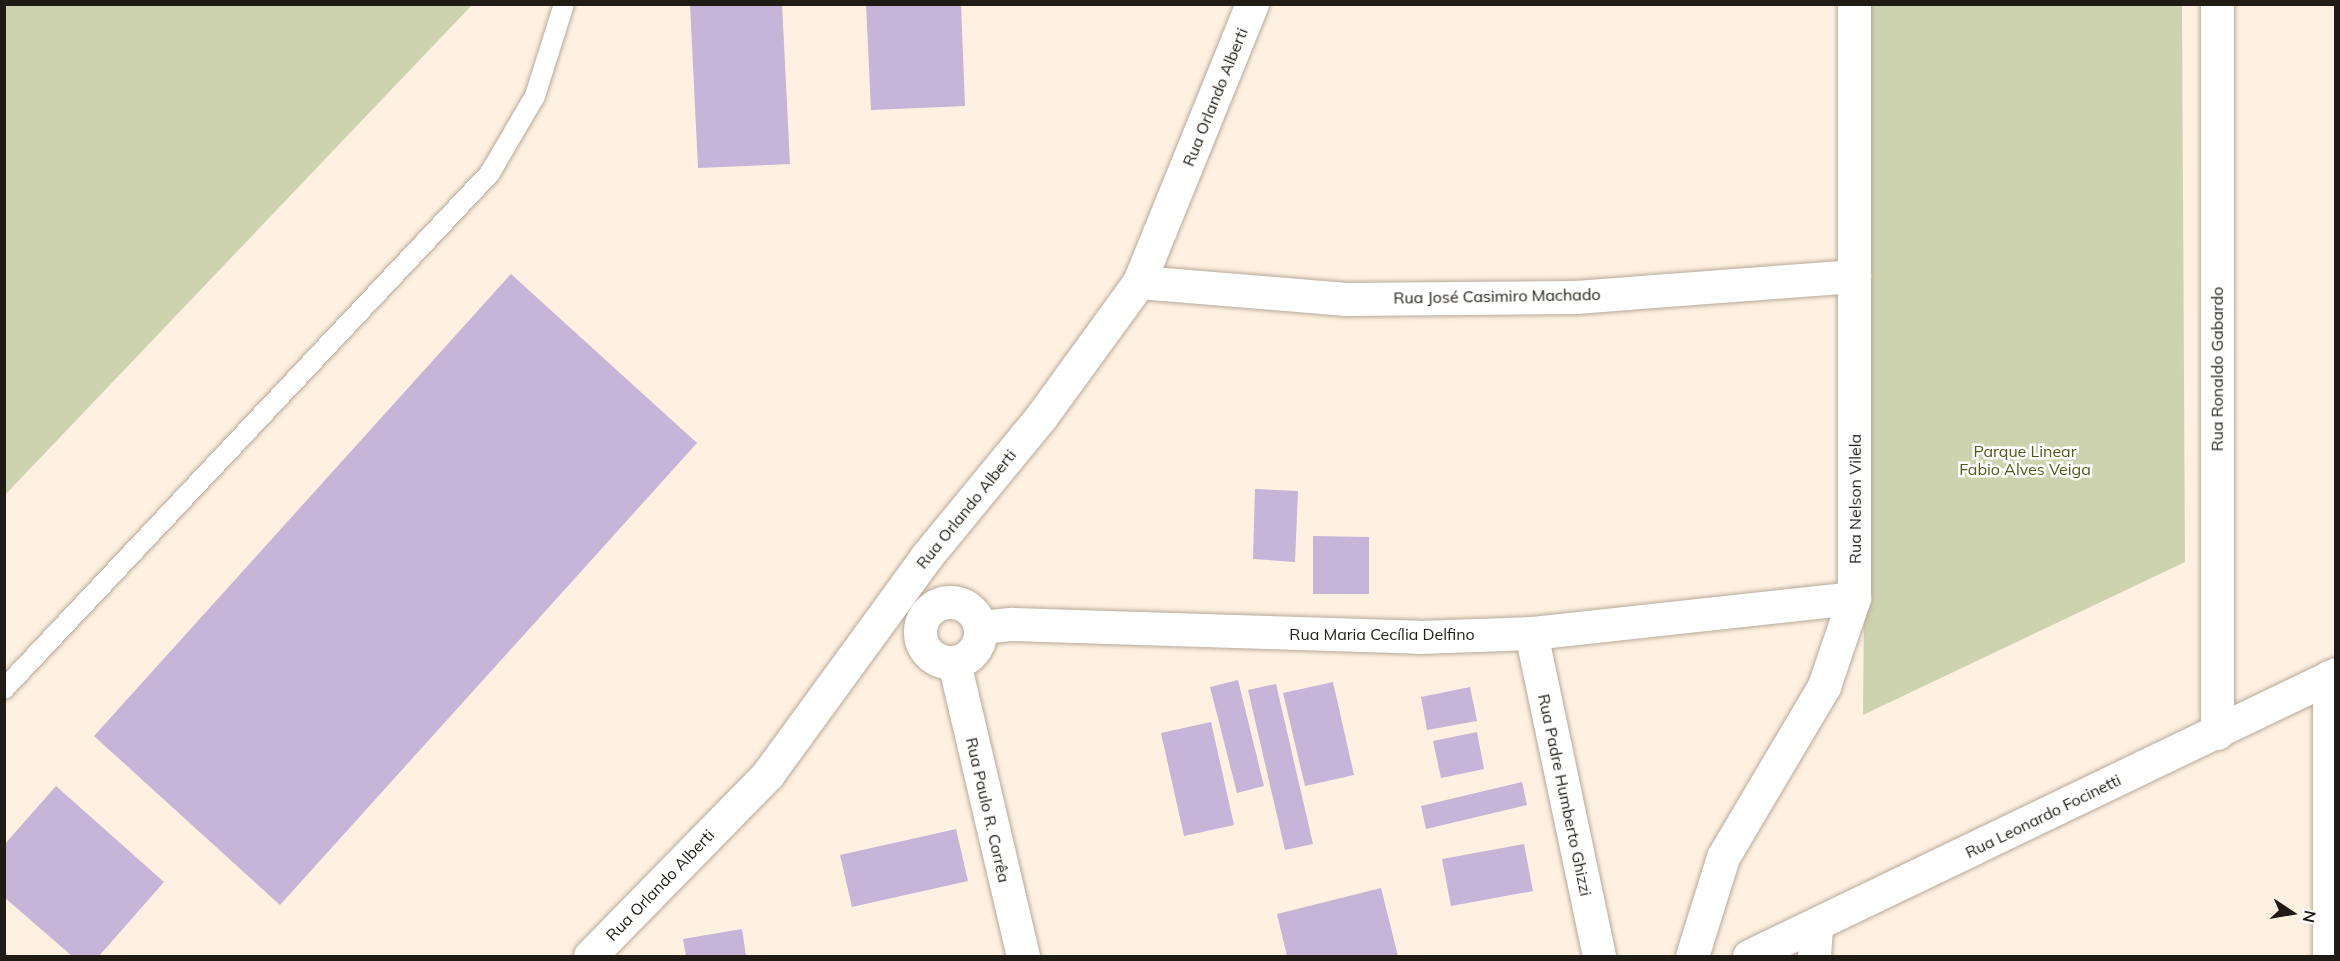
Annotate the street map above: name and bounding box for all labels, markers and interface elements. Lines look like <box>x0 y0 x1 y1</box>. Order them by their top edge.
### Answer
street label: Rua Orlando Alberti <box>1178 25 1252 169</box>
street label: Rua José Casimiro Machado <box>1393 285 1601 307</box>
street label: Rua Ronaldo Gabardo <box>2207 287 2227 451</box>
street label: Rua Nelson Vilela <box>1845 434 1865 564</box>
park label: Parque Linear Fabio Alves Veiga <box>1959 441 2091 479</box>
street label: Rua Orlando Alberti <box>912 446 1020 572</box>
street label: Rua Maria Cecília Delfino <box>1289 624 1475 644</box>
street label: Rua Padre Humberto Ghizzi <box>1534 692 1596 898</box>
street label: Rua Paulo R. Corrêa <box>962 736 1014 884</box>
street label: Rua Leonardo Focinetti <box>1962 770 2124 862</box>
street label: Rua Orlando Alberti <box>602 825 718 945</box>
north arrow <box>2262 883 2322 943</box>
text: N <box>2299 909 2321 925</box>

